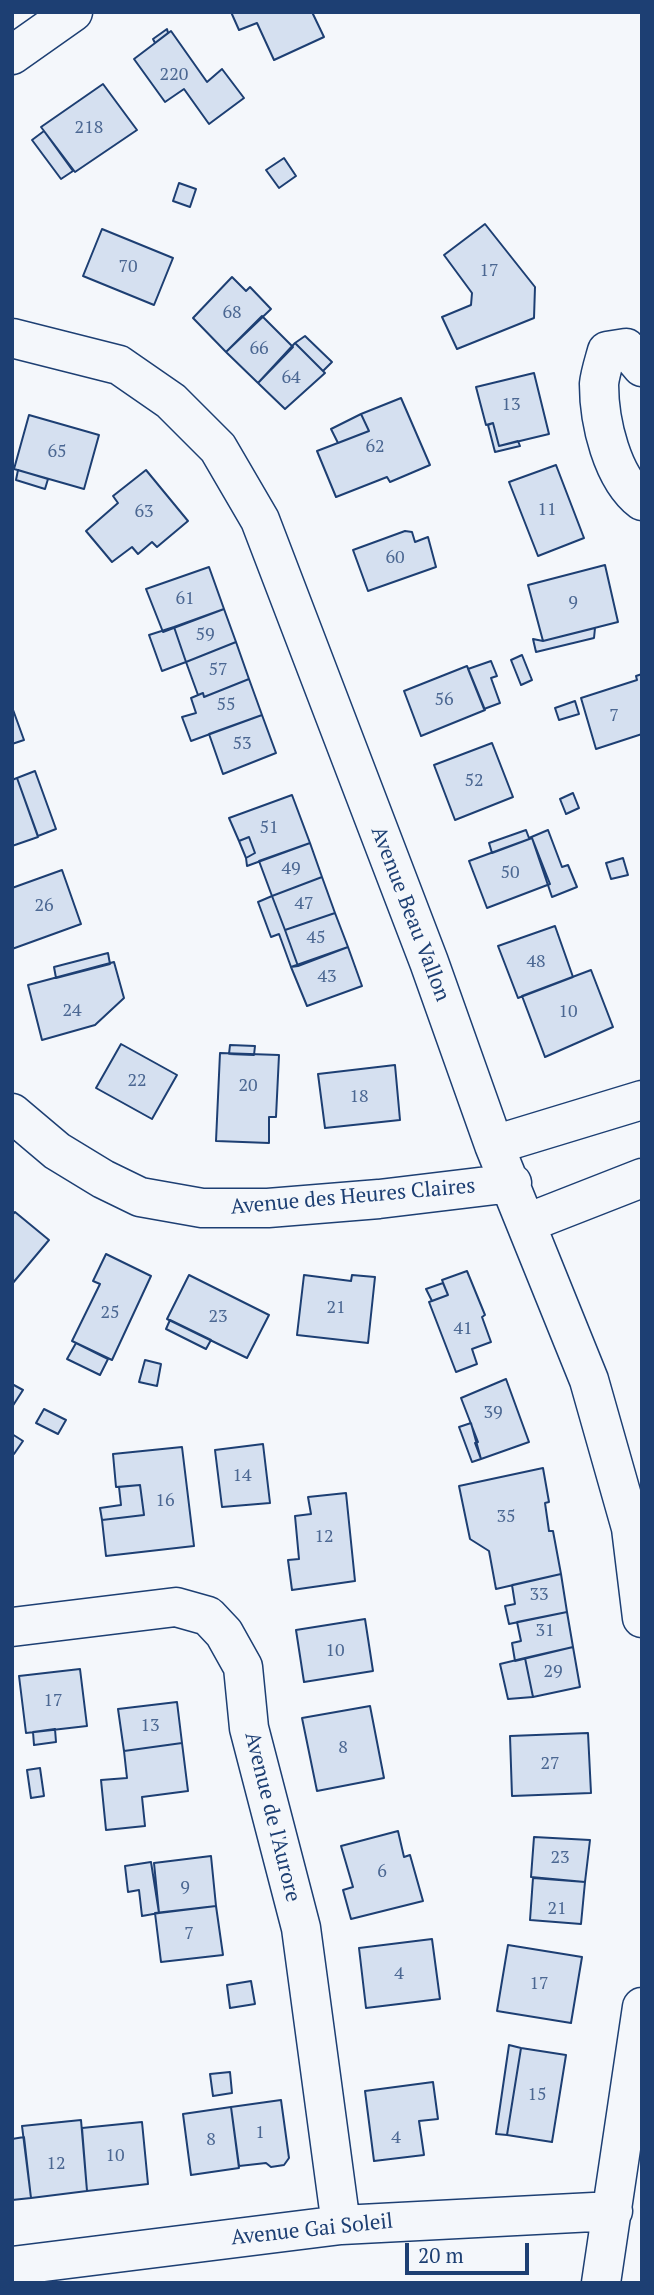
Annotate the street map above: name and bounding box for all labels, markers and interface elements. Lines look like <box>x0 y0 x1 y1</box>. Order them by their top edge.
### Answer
house number: 220 <box>160 64 188 86</box>
house number: 218 <box>75 117 103 139</box>
house number: 70 <box>118 256 138 278</box>
house number: 17 <box>479 260 499 282</box>
house number: 68 <box>222 302 242 324</box>
house number: 66 <box>249 338 269 360</box>
house number: 64 <box>281 367 301 389</box>
house number: 13 <box>501 394 521 416</box>
house number: 62 <box>365 436 385 458</box>
house number: 65 <box>47 441 67 463</box>
house number: 11 <box>537 499 557 521</box>
house number: 63 <box>134 501 154 523</box>
house number: 60 <box>385 547 405 569</box>
house number: 61 <box>175 588 195 610</box>
house number: 9 <box>568 592 578 614</box>
house number: 59 <box>195 624 215 646</box>
house number: 57 <box>208 659 228 681</box>
house number: 56 <box>434 689 454 711</box>
house number: 55 <box>216 694 236 716</box>
house number: 7 <box>609 705 619 727</box>
house number: 53 <box>232 733 252 755</box>
house number: 52 <box>464 770 484 792</box>
house number: 51 <box>259 817 279 839</box>
street label: Avenue Beau Vallon <box>365 823 455 1005</box>
house number: 49 <box>281 858 301 880</box>
house number: 50 <box>500 862 520 884</box>
house number: 47 <box>294 893 314 915</box>
house number: 26 <box>34 895 54 917</box>
house number: 45 <box>306 927 326 949</box>
house number: 48 <box>526 951 546 973</box>
house number: 43 <box>317 966 337 988</box>
house number: 24 <box>62 1000 82 1022</box>
house number: 10 <box>558 1001 578 1023</box>
house number: 22 <box>127 1070 147 1092</box>
house number: 20 <box>238 1075 258 1097</box>
house number: 18 <box>349 1086 369 1108</box>
street label: Avenue des Heures Claires <box>230 1174 476 1220</box>
house number: 21 <box>326 1297 346 1319</box>
house number: 25 <box>100 1302 120 1324</box>
house number: 23 <box>208 1306 228 1328</box>
house number: 41 <box>453 1318 473 1340</box>
house number: 39 <box>483 1402 503 1424</box>
house number: 14 <box>232 1465 252 1487</box>
house number: 16 <box>155 1490 175 1512</box>
house number: 35 <box>496 1506 516 1528</box>
house number: 12 <box>314 1526 334 1548</box>
house number: 33 <box>529 1584 549 1606</box>
house number: 31 <box>535 1620 555 1642</box>
house number: 10 <box>325 1640 345 1662</box>
house number: 29 <box>543 1661 563 1683</box>
house number: 17 <box>43 1690 63 1712</box>
house number: 13 <box>140 1715 160 1737</box>
street label: Avenue de l'Aurore <box>239 1729 305 1905</box>
house number: 8 <box>338 1737 348 1759</box>
house number: 27 <box>540 1753 560 1775</box>
house number: 23 <box>550 1847 570 1869</box>
house number: 6 <box>377 1861 387 1883</box>
house number: 9 <box>180 1877 190 1899</box>
house number: 21 <box>547 1898 567 1920</box>
house number: 7 <box>184 1923 194 1945</box>
house number: 4 <box>394 1963 404 1985</box>
house number: 17 <box>529 1973 549 1995</box>
house number: 15 <box>527 2084 547 2106</box>
house number: 1 <box>255 2122 265 2144</box>
house number: 4 <box>391 2127 401 2149</box>
house number: 8 <box>206 2129 216 2151</box>
house number: 10 <box>105 2145 125 2167</box>
house number: 12 <box>46 2153 66 2175</box>
street label: Avenue Gai Soleil <box>230 2209 394 2251</box>
scale bar <box>409 2228 533 2272</box>
text: 20 m <box>418 2241 464 2269</box>

